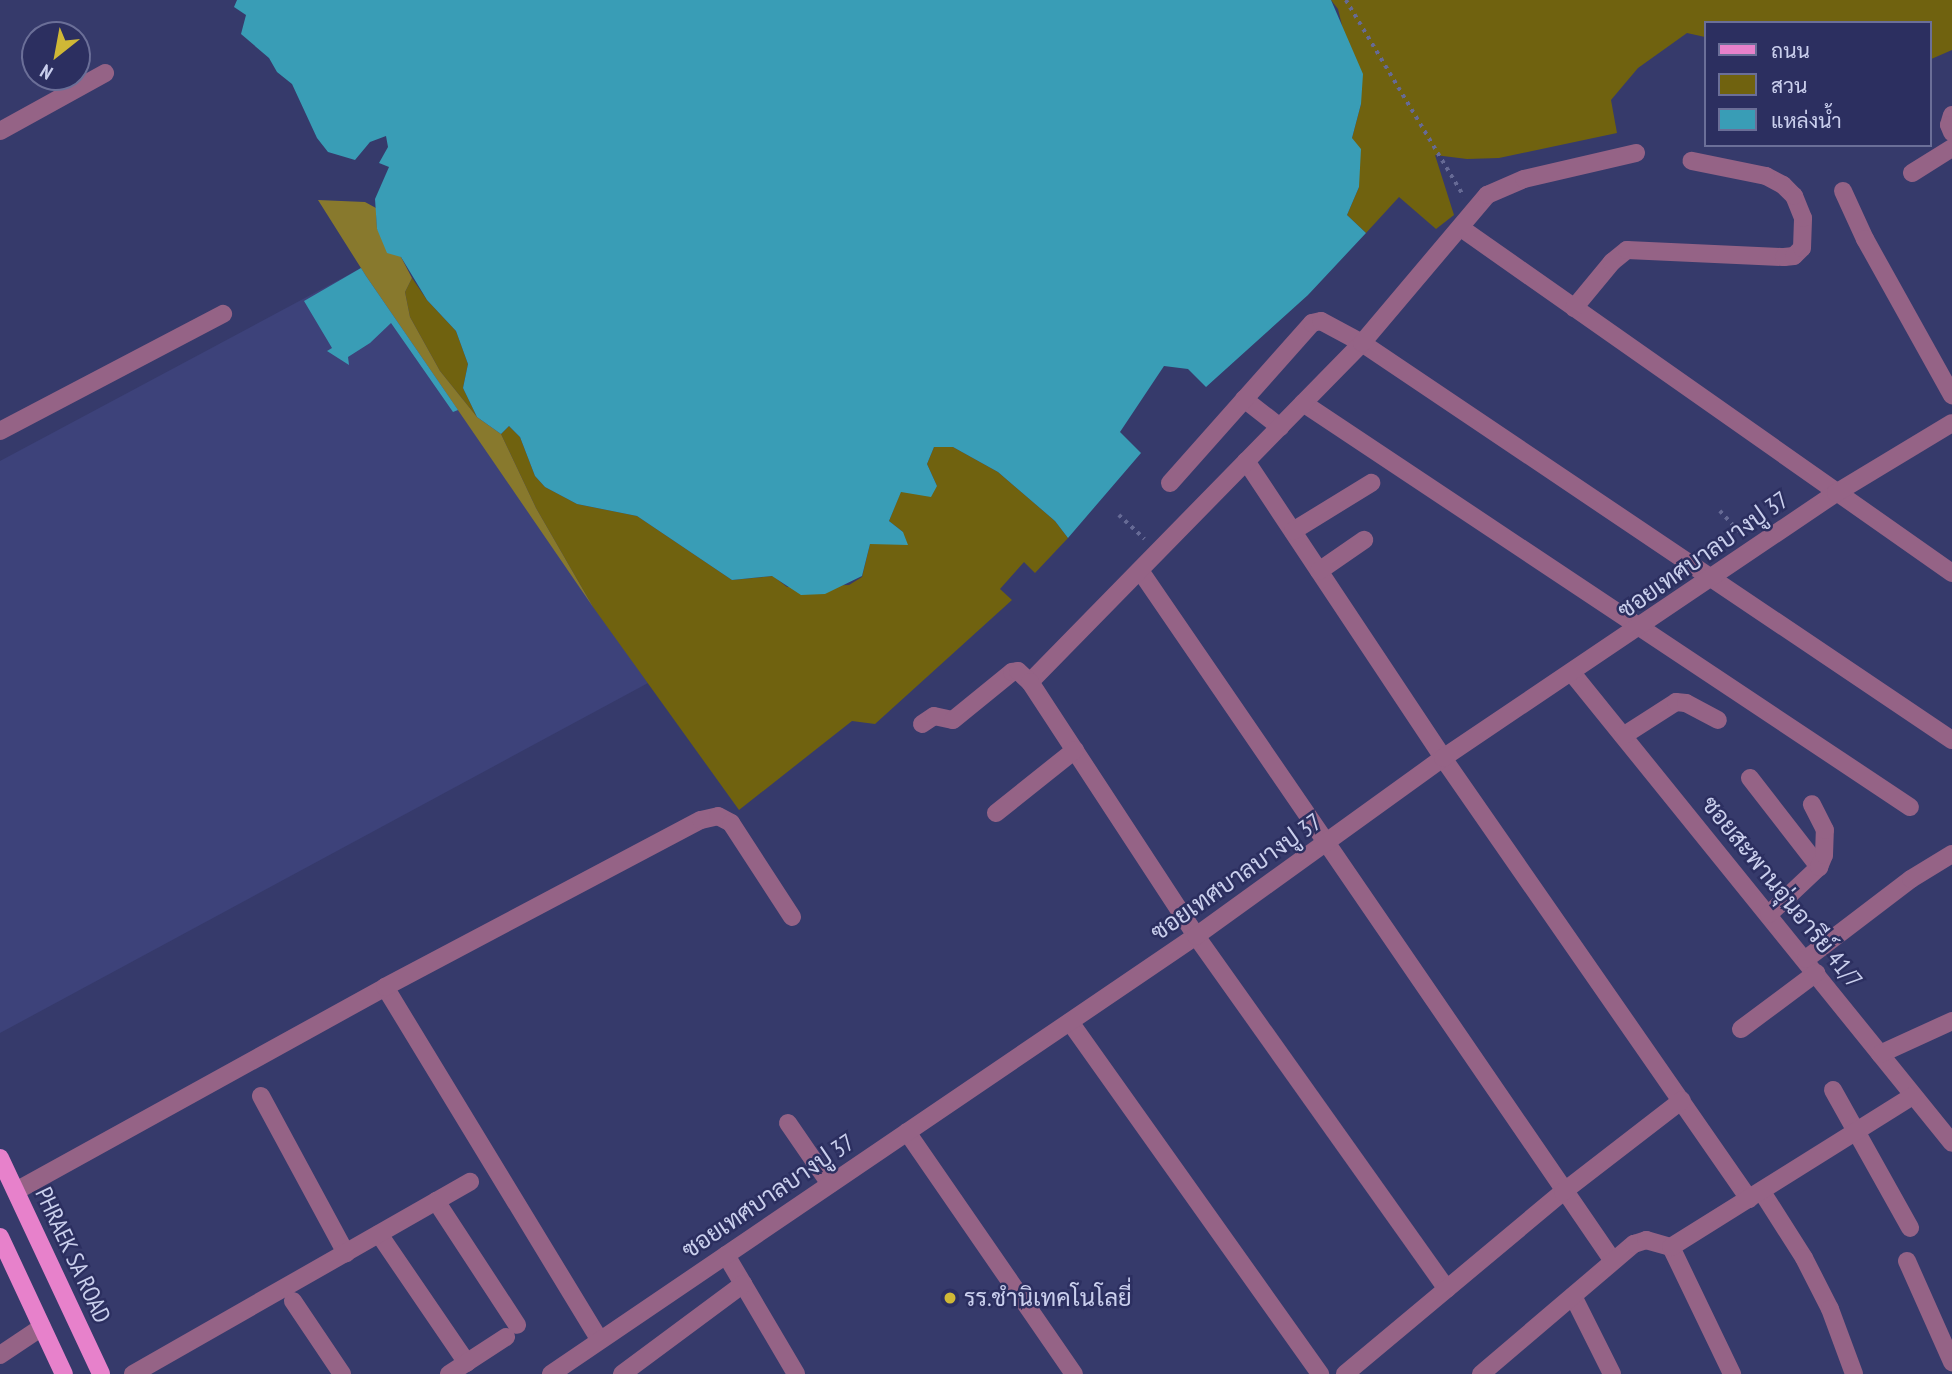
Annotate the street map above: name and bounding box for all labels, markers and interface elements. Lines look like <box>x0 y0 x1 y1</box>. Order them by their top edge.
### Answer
north arrow <box>21 21 91 91</box>
legend <box>1703 21 1931 147</box>
text: ถนน <box>1771 37 1810 64</box>
text: N <box>36 59 57 85</box>
text: สวน <box>1771 72 1807 99</box>
text: แหล่งน้ำ <box>1771 107 1842 134</box>
street label: ซอยเทศบาลบางปู 37 <box>1612 485 1794 625</box>
street label: ซอยสะพานอุ่นอารีย์ 41/7 <box>1696 790 1868 994</box>
street label: ซอยเทศบาลบางปู 37 <box>1145 807 1327 947</box>
street label: ซอยเทศบาลบางปู 37 <box>676 1128 860 1264</box>
street label: PHRAEK SA ROAD <box>29 1182 117 1328</box>
place label: รร.ชำนิเทคโนโลยี่ <box>964 1284 1132 1312</box>
marker: รร.ชำนิเทคโนโลยี่ <box>942 1290 958 1306</box>

